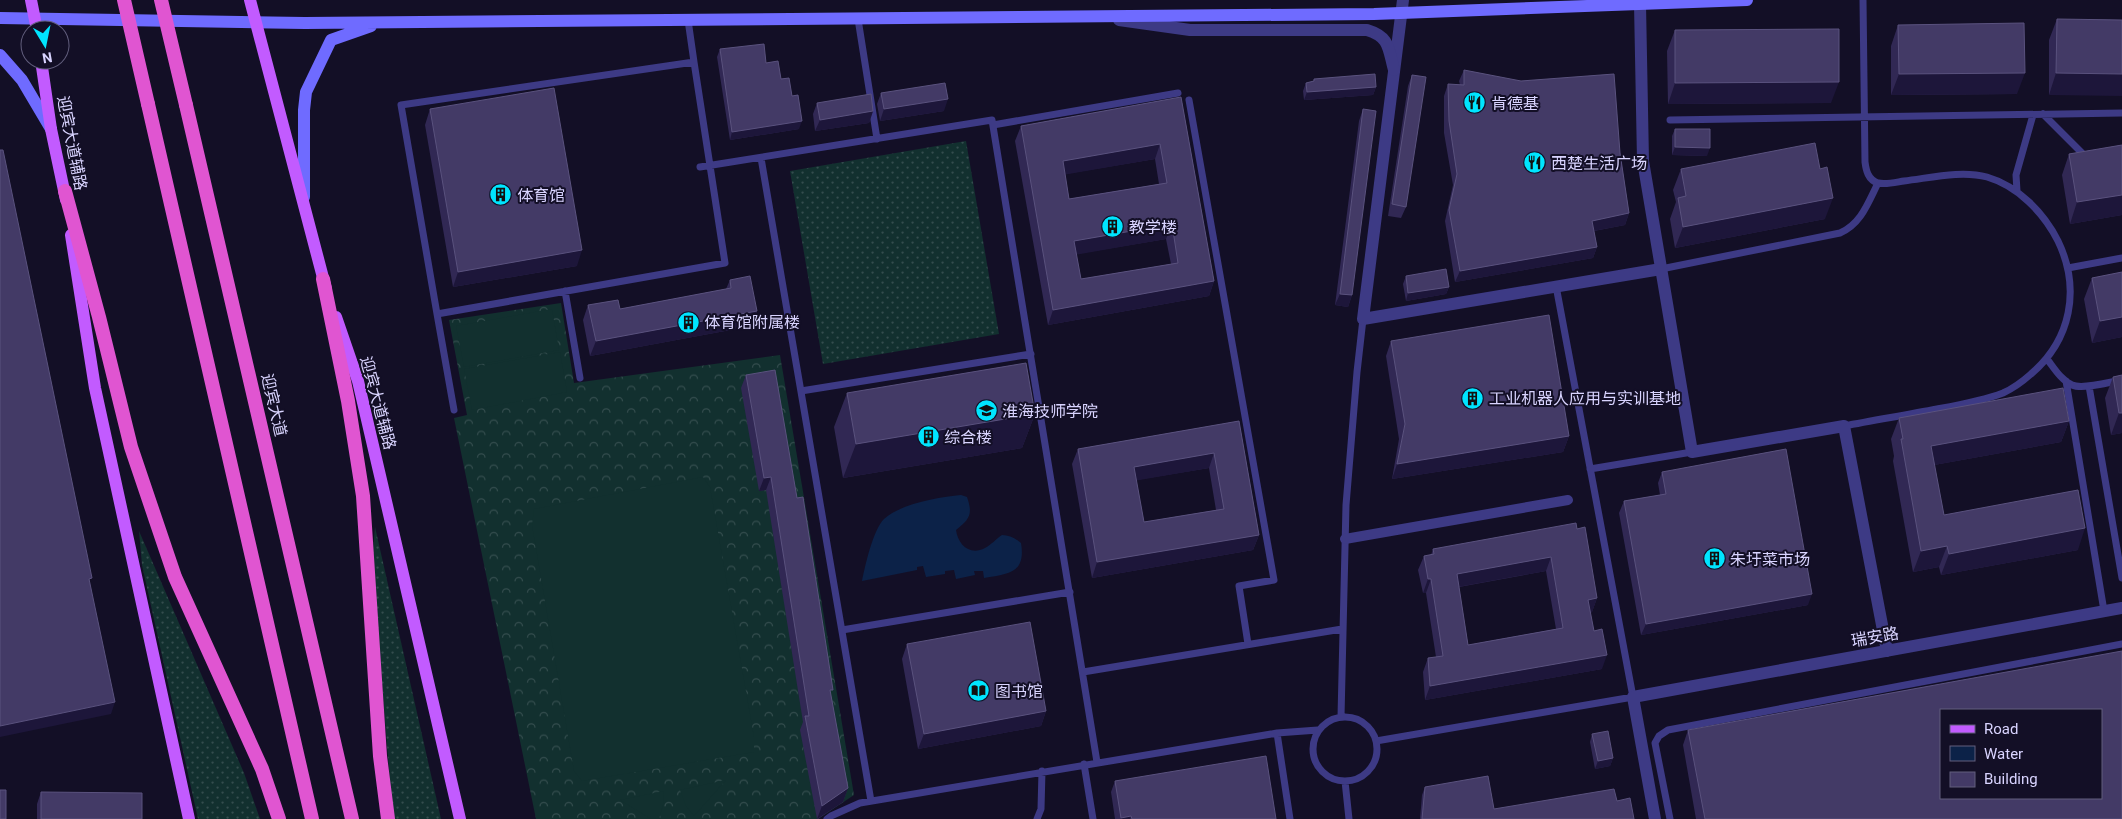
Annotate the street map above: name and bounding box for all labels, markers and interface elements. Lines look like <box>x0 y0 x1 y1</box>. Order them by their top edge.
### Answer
north arrow <box>20 20 70 70</box>
text: N <box>41 49 54 67</box>
restaurant icon: 肯德基 <box>1463 91 1487 115</box>
street label: 迎宾大道辅路 <box>54 94 90 192</box>
place label: 肯德基 <box>1491 94 1539 113</box>
restaurant icon: 西楚生活广场 <box>1523 151 1547 175</box>
place label: 西楚生活广场 <box>1551 154 1647 173</box>
building icon: 体育馆 <box>489 183 513 207</box>
place label: 体育馆 <box>517 186 565 205</box>
building icon: 教学楼 <box>1101 215 1125 239</box>
place label: 教学楼 <box>1129 218 1177 237</box>
building icon: 体育馆附属楼 <box>676 310 700 334</box>
place label: 体育馆附属楼 <box>704 313 800 332</box>
street label: 迎宾大道辅路 <box>356 354 400 452</box>
street label: 迎宾大道 <box>258 372 290 438</box>
building icon: 工业机器人应用与实训基地 <box>1461 386 1485 410</box>
place label: 工业机器人应用与实训基地 <box>1489 389 1681 408</box>
school or university icon: 淮海技师学院 <box>974 399 998 423</box>
place label: 淮海技师学院 <box>1002 402 1098 421</box>
building icon: 综合楼 <box>916 425 940 449</box>
place label: 综合楼 <box>944 428 992 447</box>
building icon: 朱圩菜市场 <box>1702 547 1726 571</box>
place label: 朱圩菜市场 <box>1730 550 1810 569</box>
street label: 瑞安路 <box>1850 623 1900 651</box>
library icon: 图书馆 <box>967 679 991 703</box>
place label: 图书馆 <box>995 682 1043 701</box>
legend <box>1940 709 2102 799</box>
text: Road <box>1984 720 2018 738</box>
text: Water <box>1984 745 2023 763</box>
text: Building <box>1984 770 2038 788</box>

